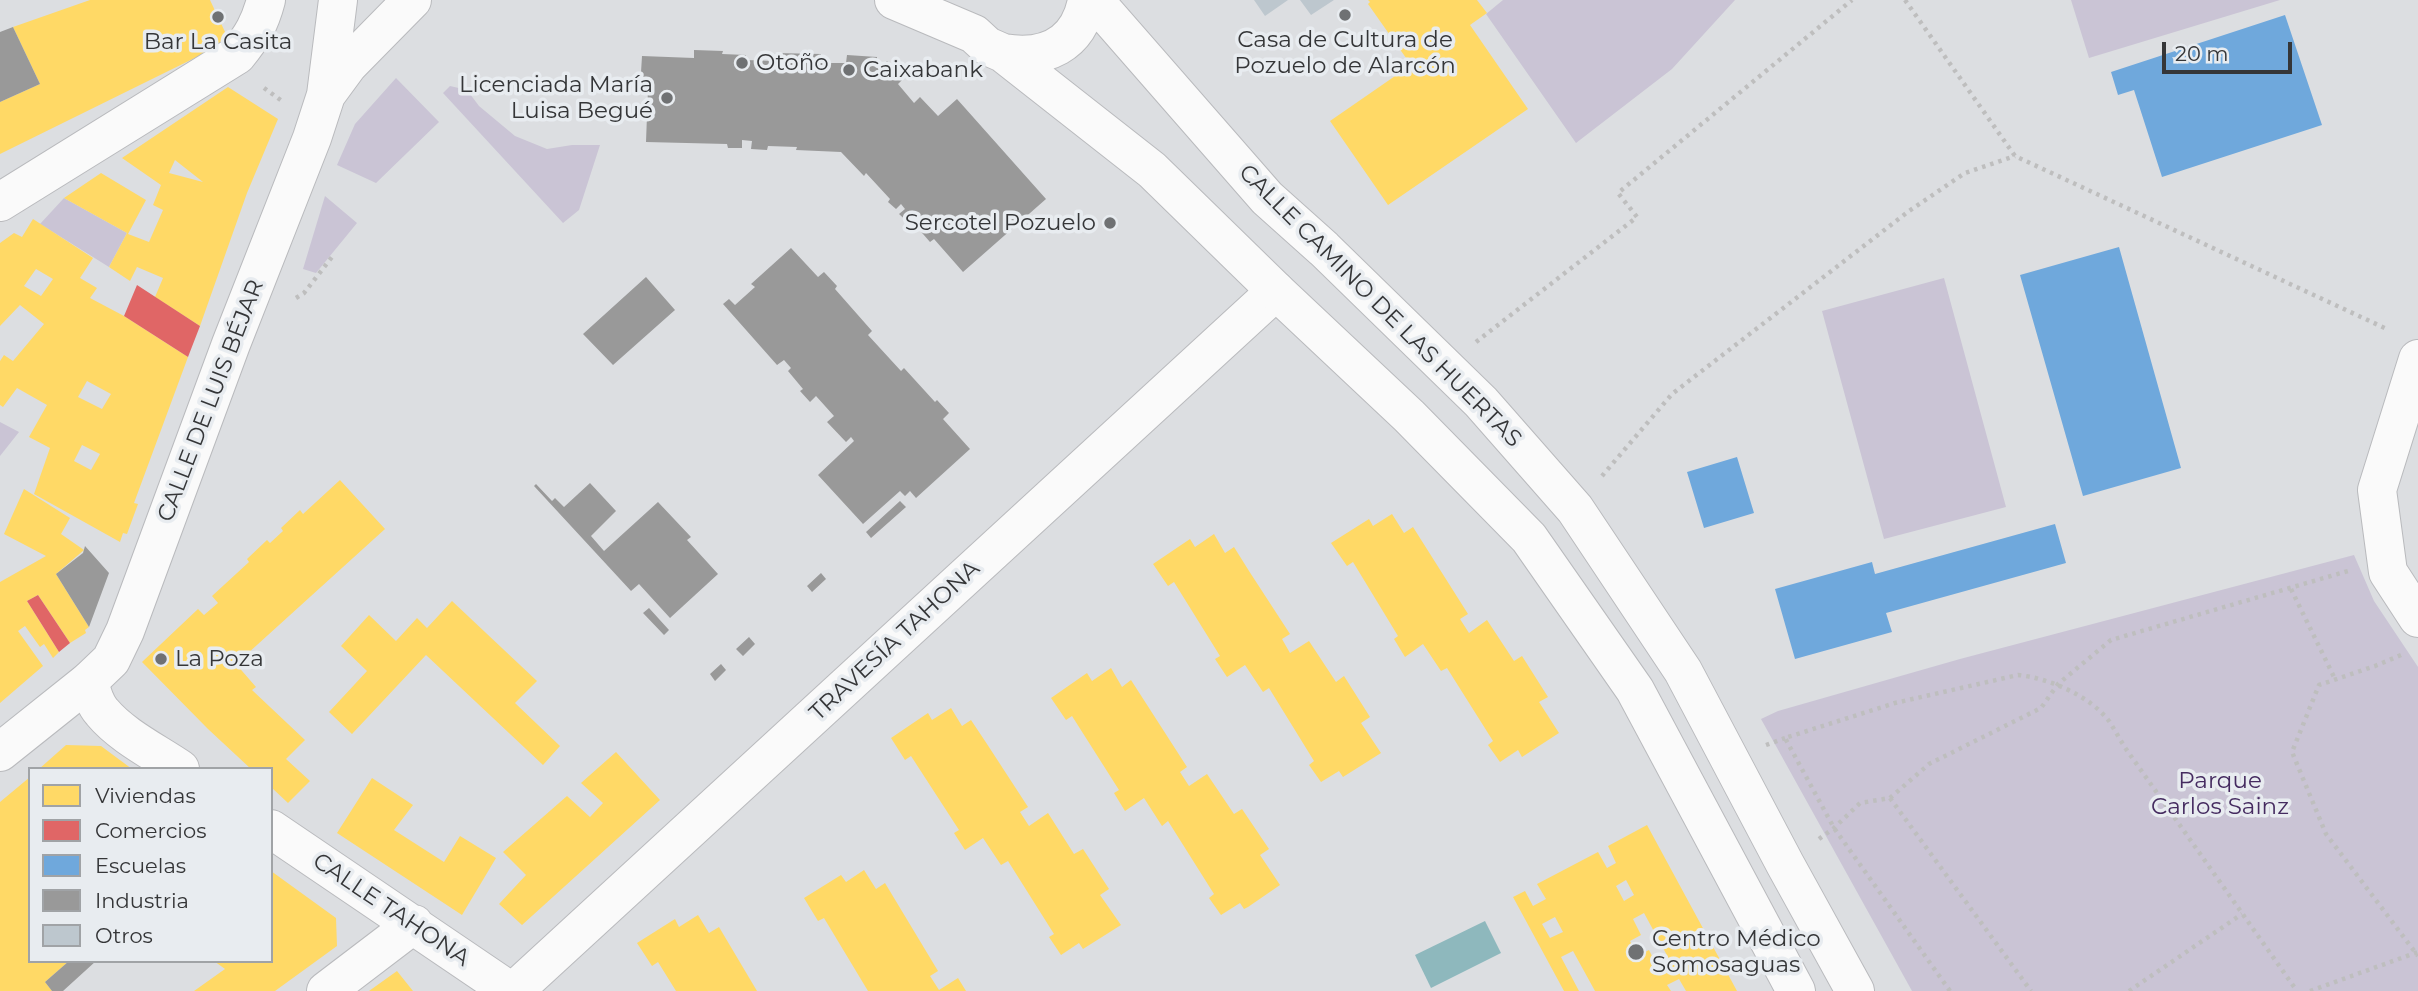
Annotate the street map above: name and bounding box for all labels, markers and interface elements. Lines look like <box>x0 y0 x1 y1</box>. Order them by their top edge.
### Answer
marker: Casa de Cultura de Pozuelo de Alarcón <box>1337 7 1353 23</box>
marker: Bar La Casita <box>210 9 226 25</box>
place label: Casa de Cultura de Pozuelo de Alarcón <box>1234 26 1456 80</box>
place label: Bar La Casita <box>144 28 292 56</box>
scale bar <box>2166 28 2296 72</box>
text: 20 m <box>2175 41 2229 66</box>
place label: Otoño <box>756 49 829 77</box>
marker: Otoño <box>734 55 750 71</box>
place label: Caixabank <box>863 56 983 84</box>
marker: Caixabank <box>841 62 857 78</box>
place label: Licenciada María Luisa Begué <box>459 71 653 125</box>
marker: Licenciada María Luisa Begué <box>659 90 675 106</box>
street label: CALLE CAMINO DE LAS HUERTAS <box>1233 159 1527 453</box>
place label: Sercotel Pozuelo <box>905 209 1096 237</box>
marker: Sercotel Pozuelo <box>1102 215 1118 231</box>
street label: CALLE DE LUIS BÉJAR <box>152 276 270 526</box>
street label: TRAVESÍA TAHONA <box>804 555 986 727</box>
place label: La Poza <box>175 645 264 673</box>
marker: La Poza <box>153 651 169 667</box>
legend <box>28 767 273 963</box>
park label: Parque Carlos Sainz <box>2151 767 2289 821</box>
text: Viviendas <box>95 783 196 808</box>
text: Comercios <box>95 818 206 843</box>
street label: CALLE TAHONA <box>307 847 475 973</box>
text: Escuelas <box>95 853 186 878</box>
text: Industria <box>95 888 189 913</box>
text: Otros <box>95 923 153 948</box>
place label: Centro Médico Somosaguas <box>1652 925 1821 979</box>
marker: Centro Médico Somosaguas <box>1626 942 1646 962</box>

